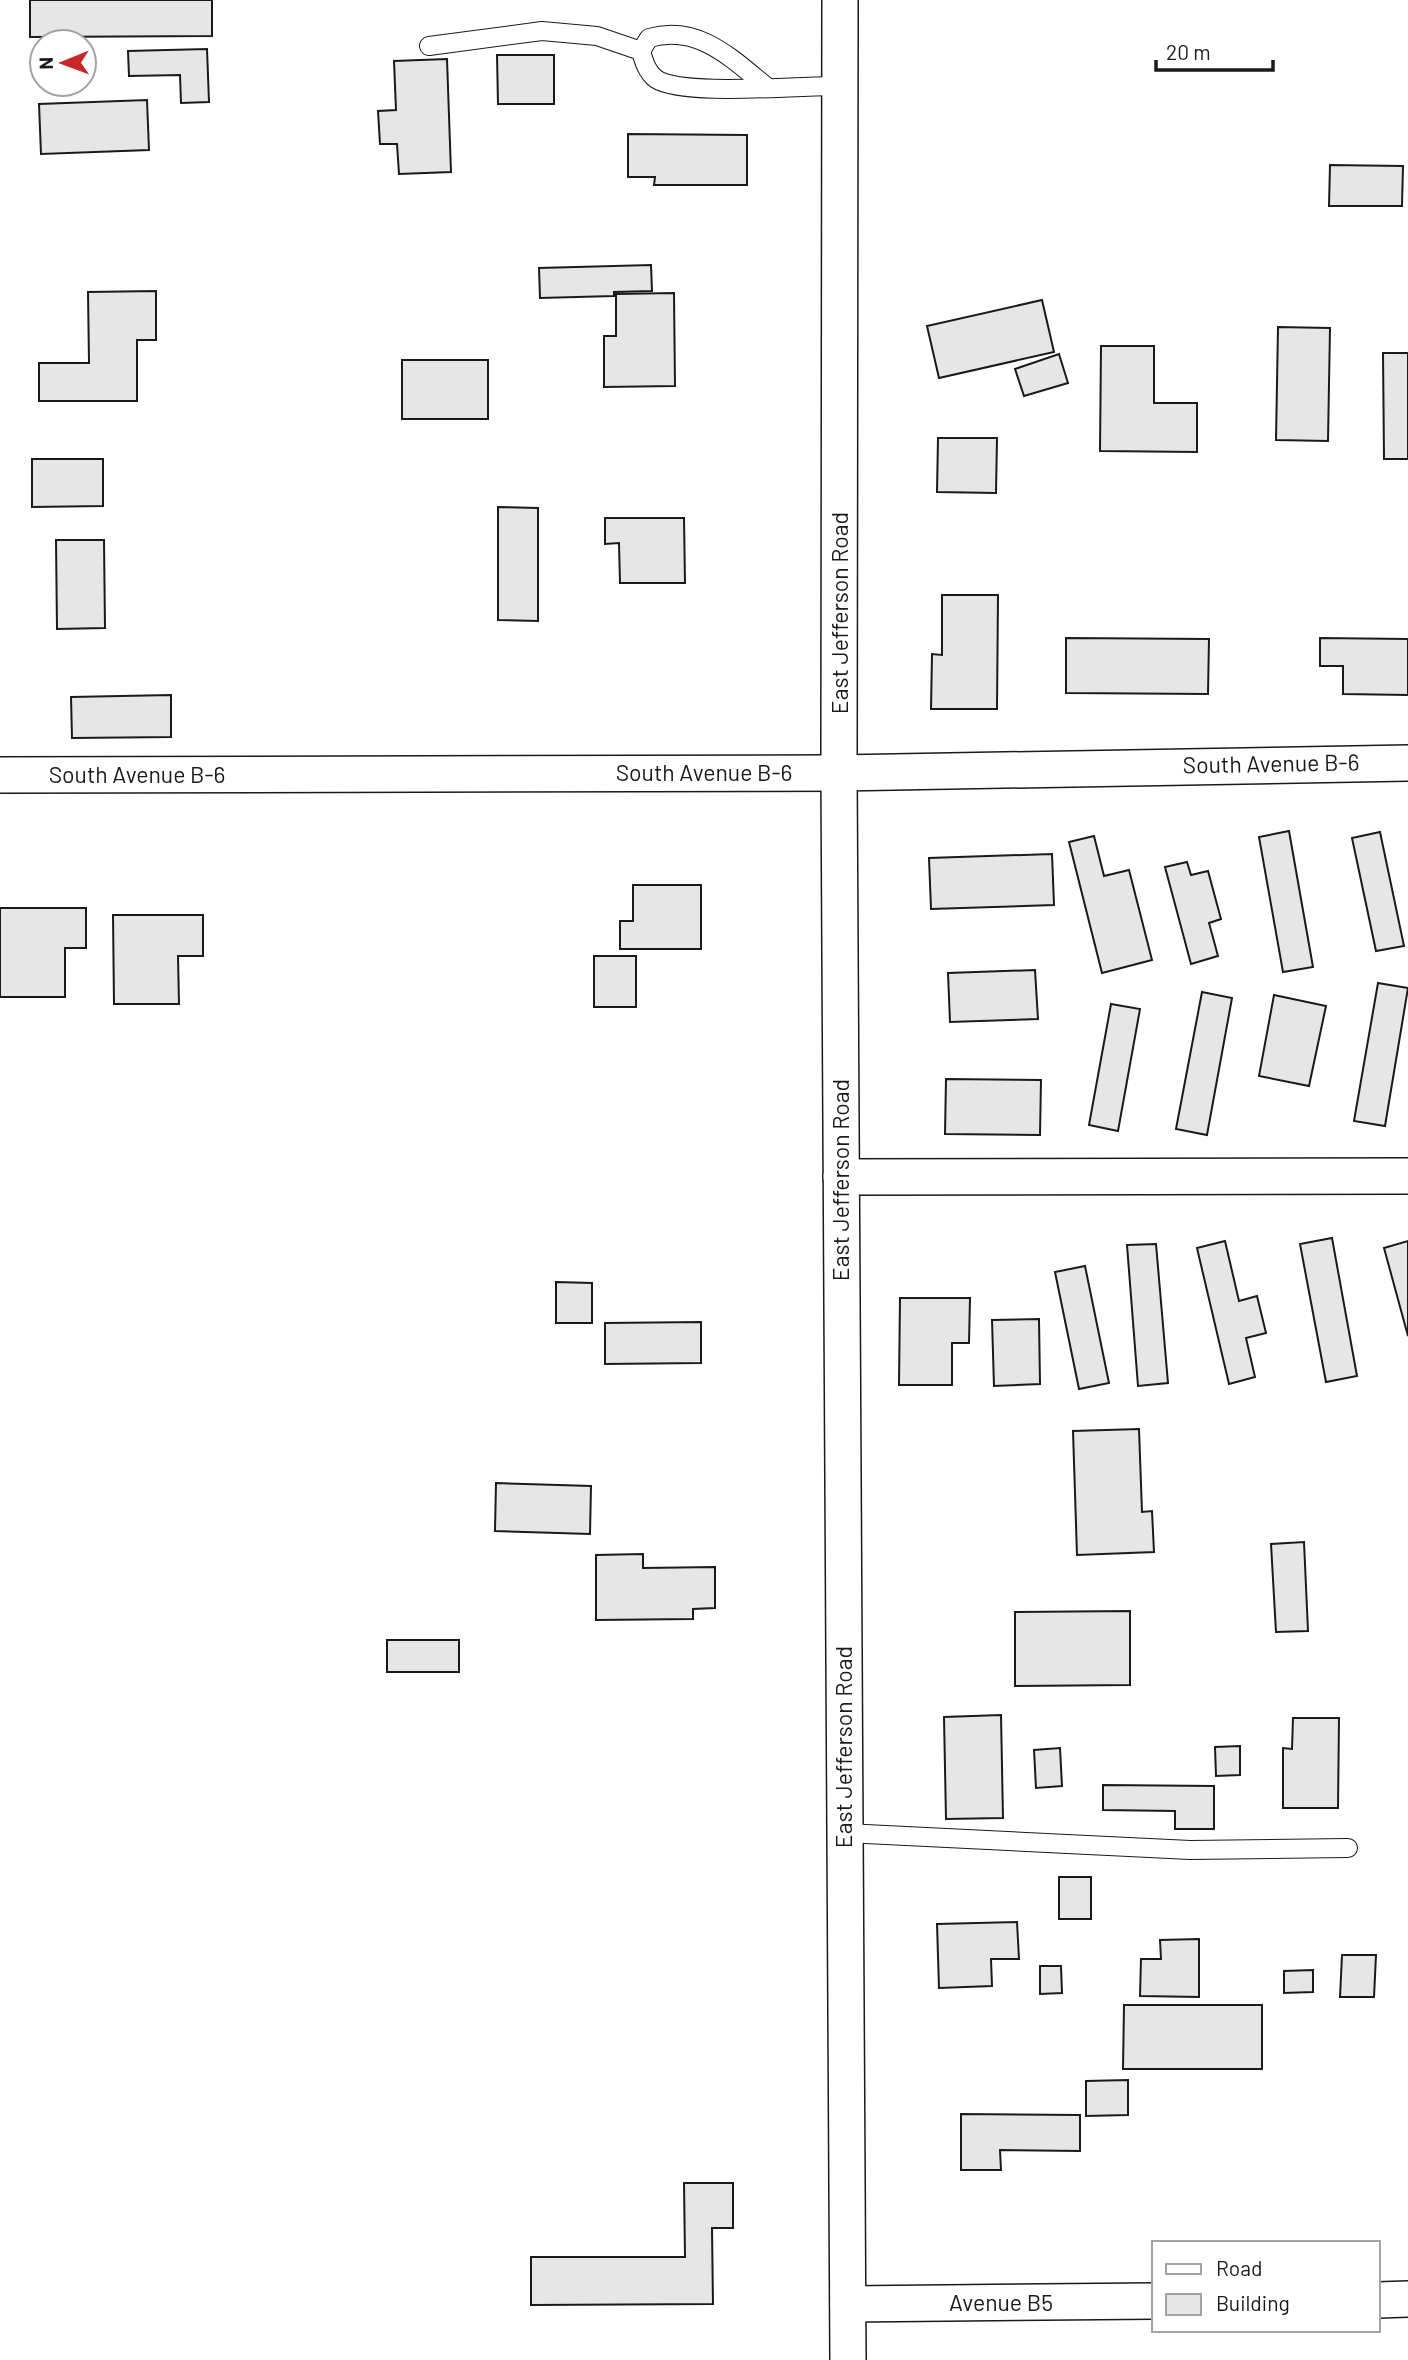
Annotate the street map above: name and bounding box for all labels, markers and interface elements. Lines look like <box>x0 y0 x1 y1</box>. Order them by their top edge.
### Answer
north arrow <box>28 28 98 98</box>
scale bar <box>1156 28 1273 72</box>
text: 20 m <box>1166 39 1211 64</box>
text: N <box>34 57 57 70</box>
street label: East Jefferson Road <box>825 512 853 714</box>
street label: South Avenue B-6 <box>1182 747 1360 779</box>
street label: South Avenue B-6 <box>616 758 792 786</box>
street label: South Avenue B-6 <box>49 760 225 788</box>
street label: East Jefferson Road <box>826 1079 854 1281</box>
street label: East Jefferson Road <box>829 1646 857 1848</box>
legend <box>1152 2241 1380 2332</box>
text: Road <box>1216 2255 1262 2280</box>
street label: Avenue B5 <box>949 2288 1053 2316</box>
text: Building <box>1216 2290 1290 2315</box>

